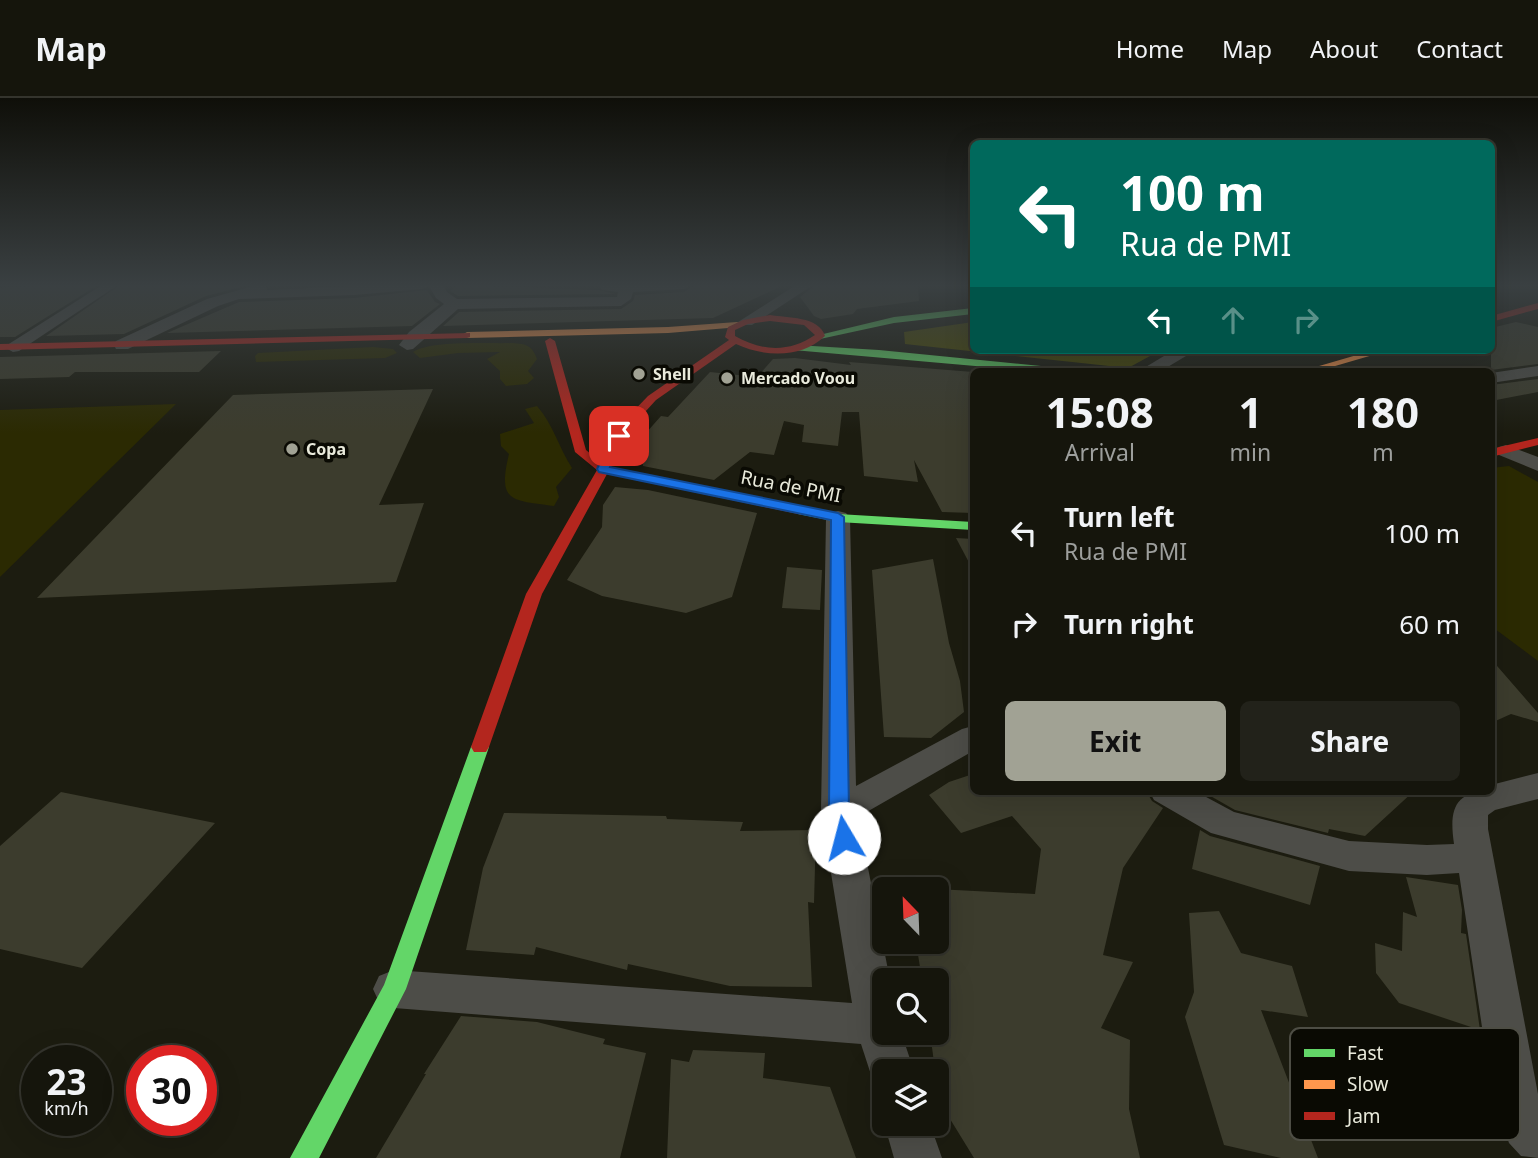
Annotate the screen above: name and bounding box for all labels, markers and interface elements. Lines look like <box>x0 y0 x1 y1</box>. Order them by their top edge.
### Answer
text: Map <box>35 26 107 71</box>
text: Home <box>1116 32 1184 65</box>
text: Map <box>1222 32 1272 65</box>
text: About <box>1310 32 1378 65</box>
text: Contact <box>1416 32 1503 65</box>
text: 100 m <box>1120 159 1265 225</box>
icon: left <box>1005 168 1096 259</box>
text: Rua de PMI <box>1120 222 1291 265</box>
icon: left <box>1141 301 1179 339</box>
icon: ahead <box>1214 301 1252 339</box>
icon: right <box>1287 301 1325 339</box>
place label: Shell <box>653 363 691 385</box>
marker: Shell <box>631 366 647 382</box>
place label: Mercado Voou <box>741 367 855 389</box>
marker: Mercado Voou <box>719 370 735 386</box>
text: 15:08 <box>1046 383 1154 440</box>
text: 1 <box>1238 383 1262 440</box>
text: 180 <box>1347 383 1419 440</box>
pin <box>589 406 649 466</box>
icon: arrive <box>600 417 638 455</box>
text: Arrival <box>1065 436 1135 468</box>
text: min <box>1230 436 1271 468</box>
text: m <box>1372 436 1394 468</box>
place label: Copa <box>306 438 346 460</box>
marker: Copa <box>284 441 300 457</box>
street label: Rua de PMI <box>739 464 843 508</box>
text: Turn left <box>1064 499 1175 535</box>
icon: left <box>1005 514 1043 552</box>
text: 100 m <box>1384 515 1460 551</box>
text: Rua de PMI <box>1064 535 1187 567</box>
icon: right <box>1005 605 1043 643</box>
text: Turn right <box>1064 606 1194 642</box>
text: 60 m <box>1399 606 1460 642</box>
button: Exit <box>1005 701 1226 781</box>
button: Share <box>1240 701 1460 781</box>
position arrow <box>807 801 881 875</box>
north arrow <box>872 877 948 954</box>
map controls <box>872 877 949 1136</box>
button: search <box>872 968 949 1045</box>
legend <box>1290 1028 1520 1140</box>
text: Fast <box>1347 1040 1384 1066</box>
speed limit sign: 30 <box>126 1045 217 1136</box>
text: 23 <box>46 1058 87 1105</box>
button: layers <box>872 1059 949 1136</box>
text: Slow <box>1347 1071 1388 1097</box>
text: km/h <box>44 1096 89 1120</box>
text: Jam <box>1345 1103 1381 1129</box>

